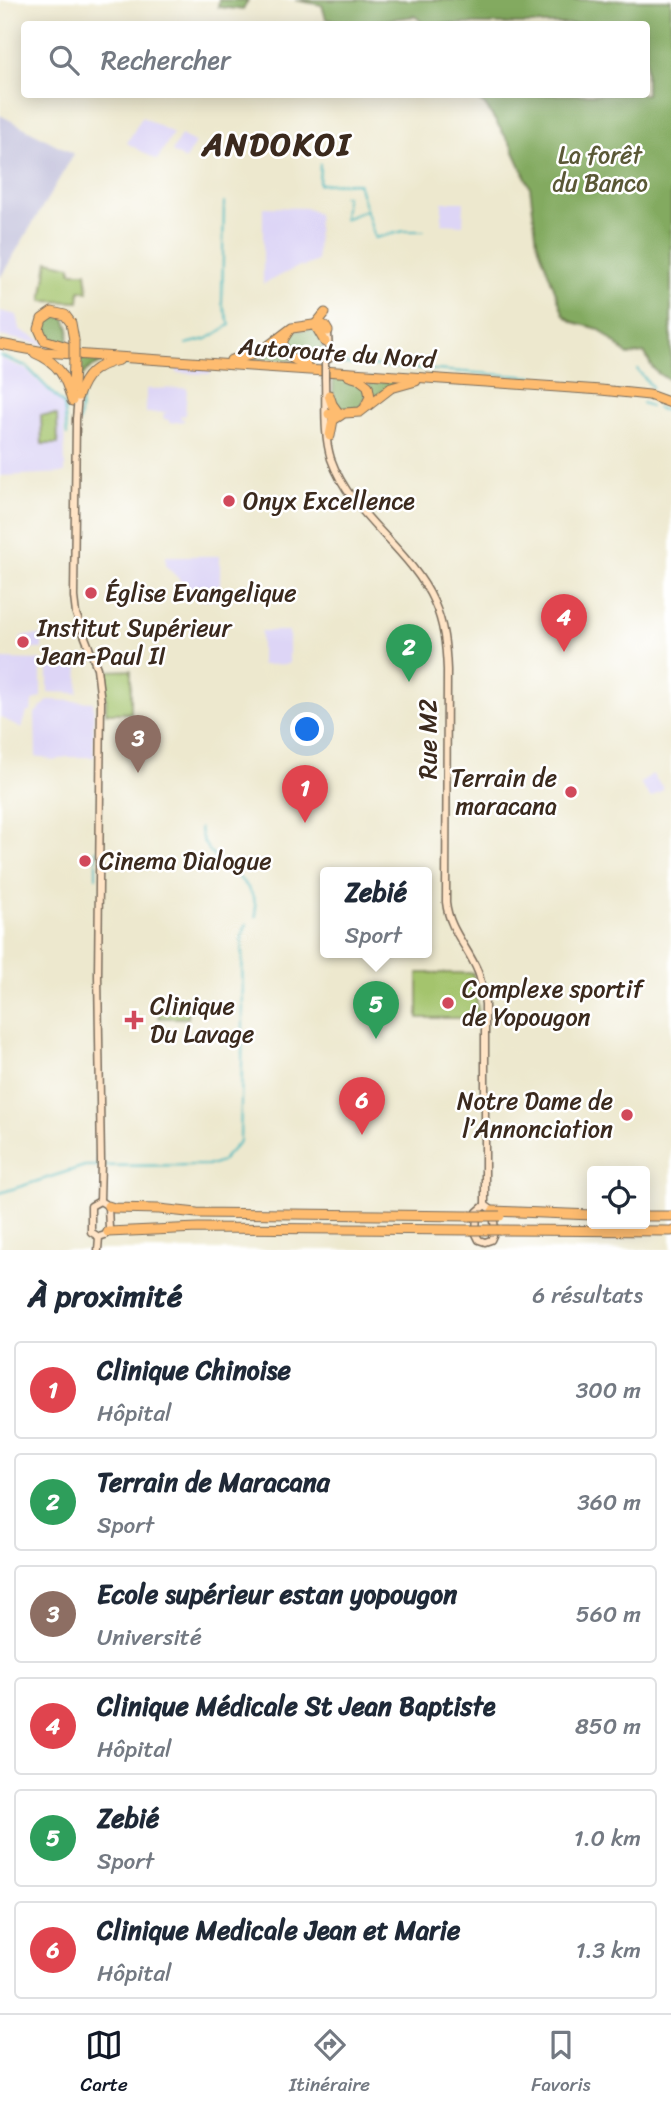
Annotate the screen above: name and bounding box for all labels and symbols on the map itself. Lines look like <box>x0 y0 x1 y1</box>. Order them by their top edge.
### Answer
district label: ANDOKOI <box>200 116 352 173</box>
park label: La forêt du Banco <box>552 134 648 204</box>
street label: Autoroute du Nord <box>236 325 438 381</box>
place label: Onyx Excellence <box>243 480 415 522</box>
marker: Onyx Excellence <box>221 493 237 509</box>
place label: Église Evangelique <box>105 572 297 614</box>
marker: Église Evangelique <box>83 585 99 601</box>
pin: 4 <box>541 594 587 652</box>
place label: Institut Supérieur Jean-Paul II <box>36 607 233 677</box>
pin: 2 <box>386 624 432 682</box>
marker: Institut Supérieur Jean-Paul II <box>15 634 31 650</box>
street label: Rue M2 <box>407 699 449 779</box>
your location <box>290 712 324 746</box>
pin: 3 <box>115 715 161 773</box>
place label: Terrain de maracana <box>451 757 557 827</box>
pin: 1 <box>282 765 328 823</box>
marker: Terrain de maracana <box>563 784 579 800</box>
place label: Cinema Dialogue <box>99 840 272 882</box>
marker: Cinema Dialogue <box>77 853 93 869</box>
place label: Complexe sportif de Yopougon <box>462 968 645 1038</box>
pin: 5 <box>353 981 399 1039</box>
place label: Clinique Du Lavage <box>150 985 254 1055</box>
marker: Complexe sportif de Yopougon <box>440 995 456 1011</box>
marker: Clinique Du Lavage <box>124 1010 144 1030</box>
pin: 6 <box>339 1077 385 1135</box>
place label: Notre Dame de l’Annonciation <box>457 1080 613 1150</box>
marker: Notre Dame de l’Annonciation <box>619 1107 635 1123</box>

